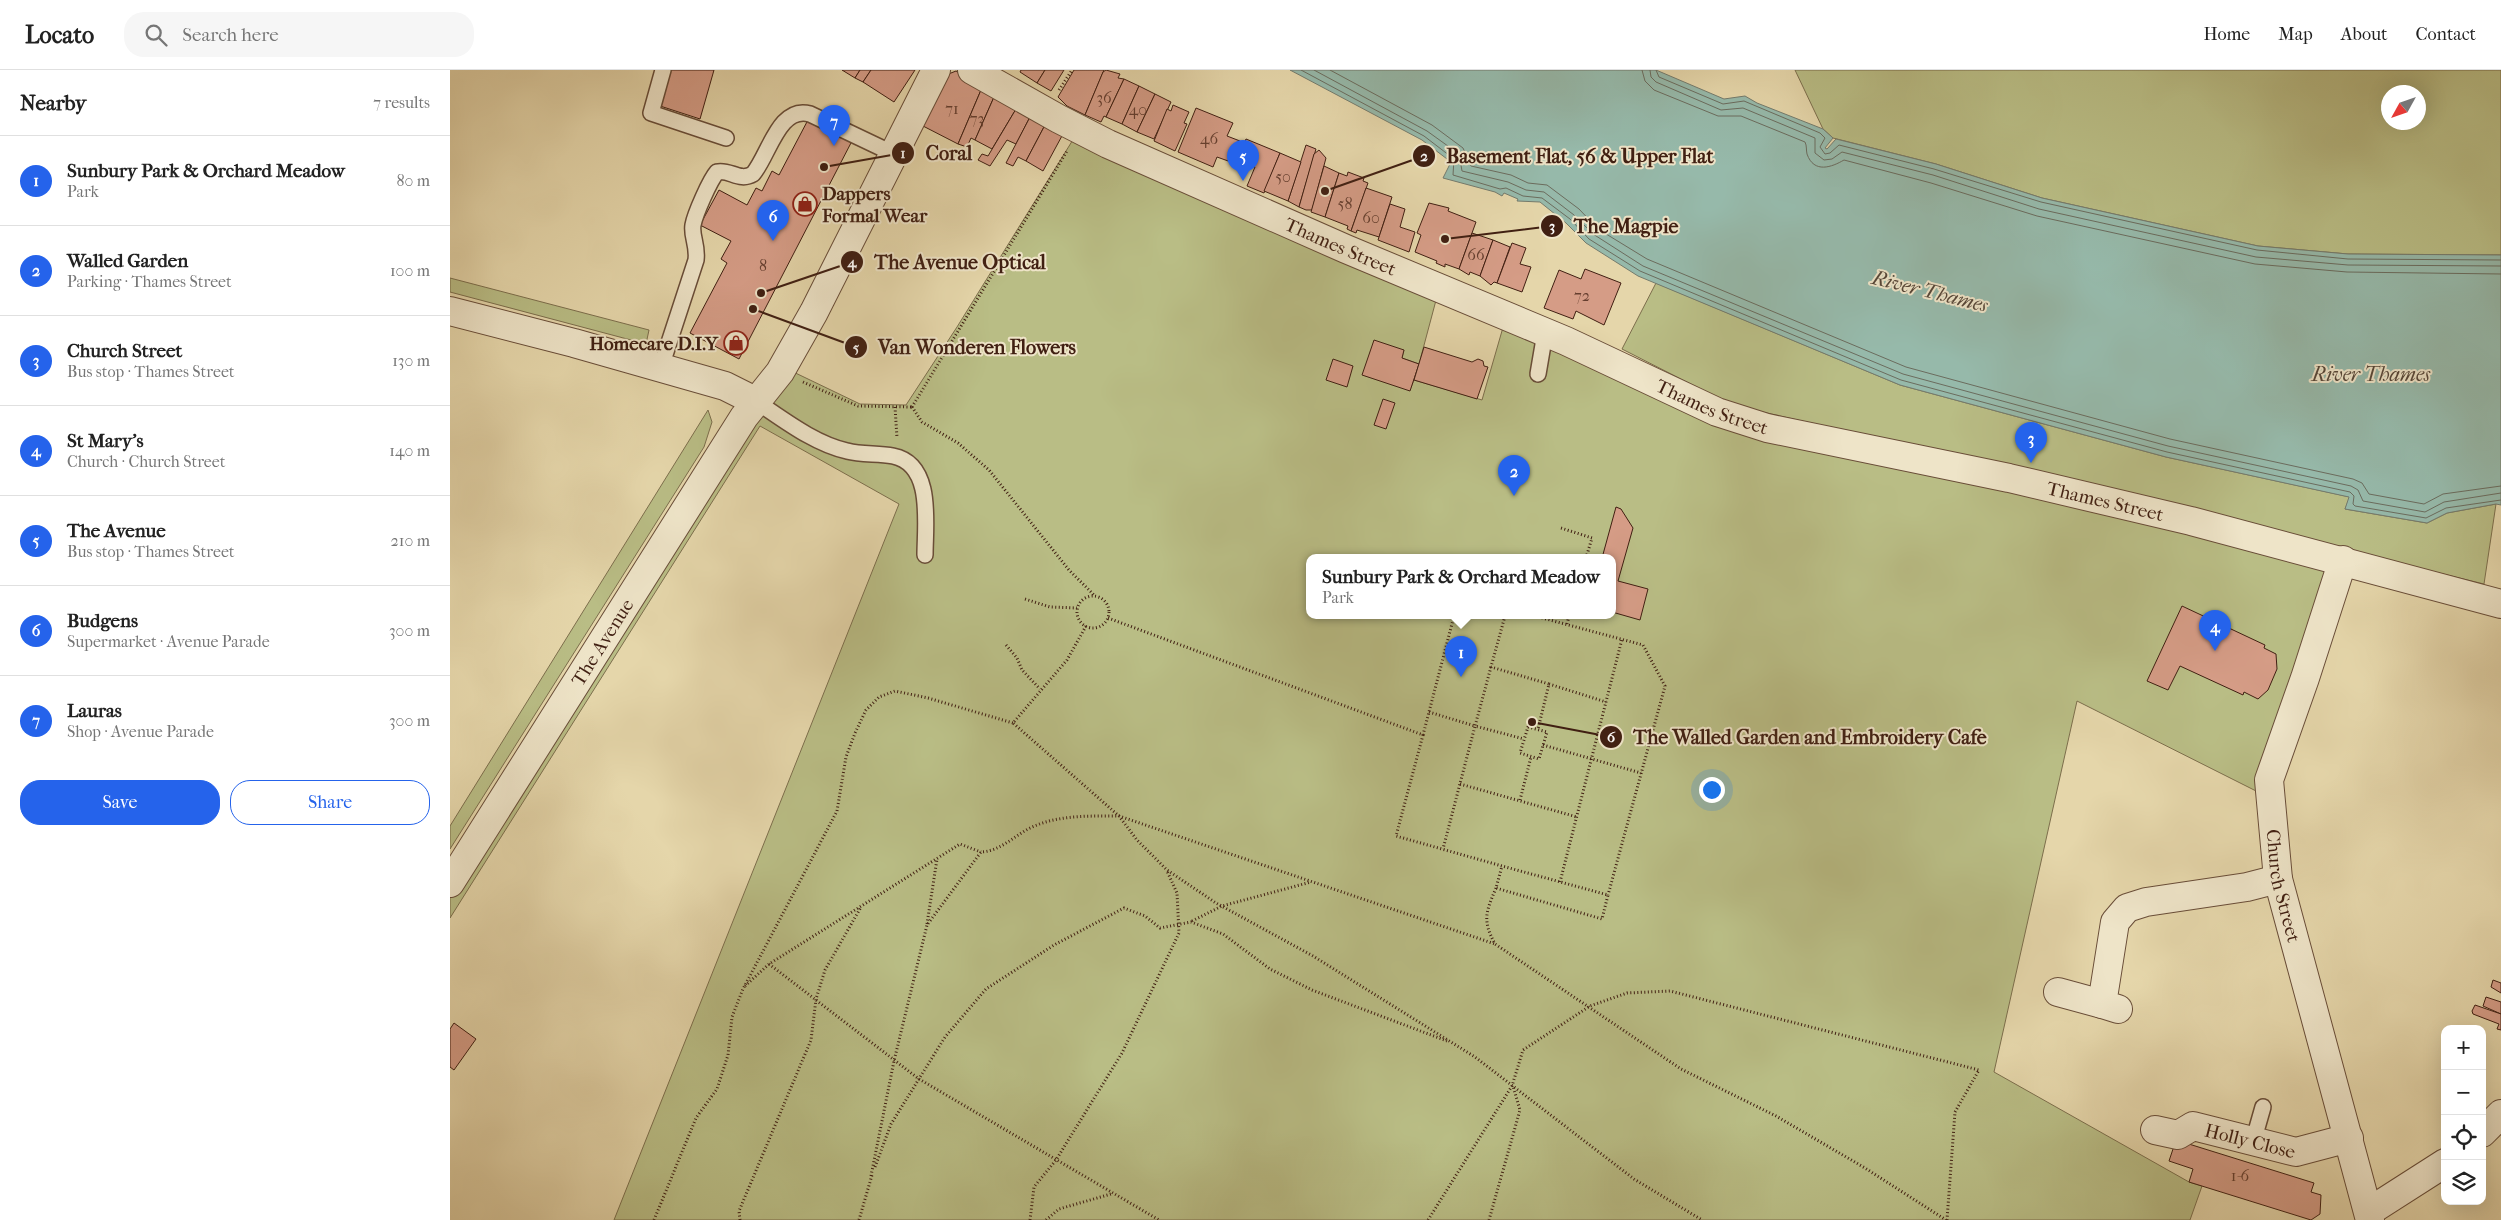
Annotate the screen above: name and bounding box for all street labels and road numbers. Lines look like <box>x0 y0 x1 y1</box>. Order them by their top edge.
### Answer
street label: Thames Street <box>1281 213 1399 281</box>
street label: Thames Street <box>1652 375 1771 440</box>
street label: Thames Street <box>2045 477 2166 526</box>
street label: The Avenue <box>567 595 639 690</box>
street label: Church Street <box>2262 828 2305 945</box>
street label: Holly Close <box>2202 1119 2298 1163</box>

